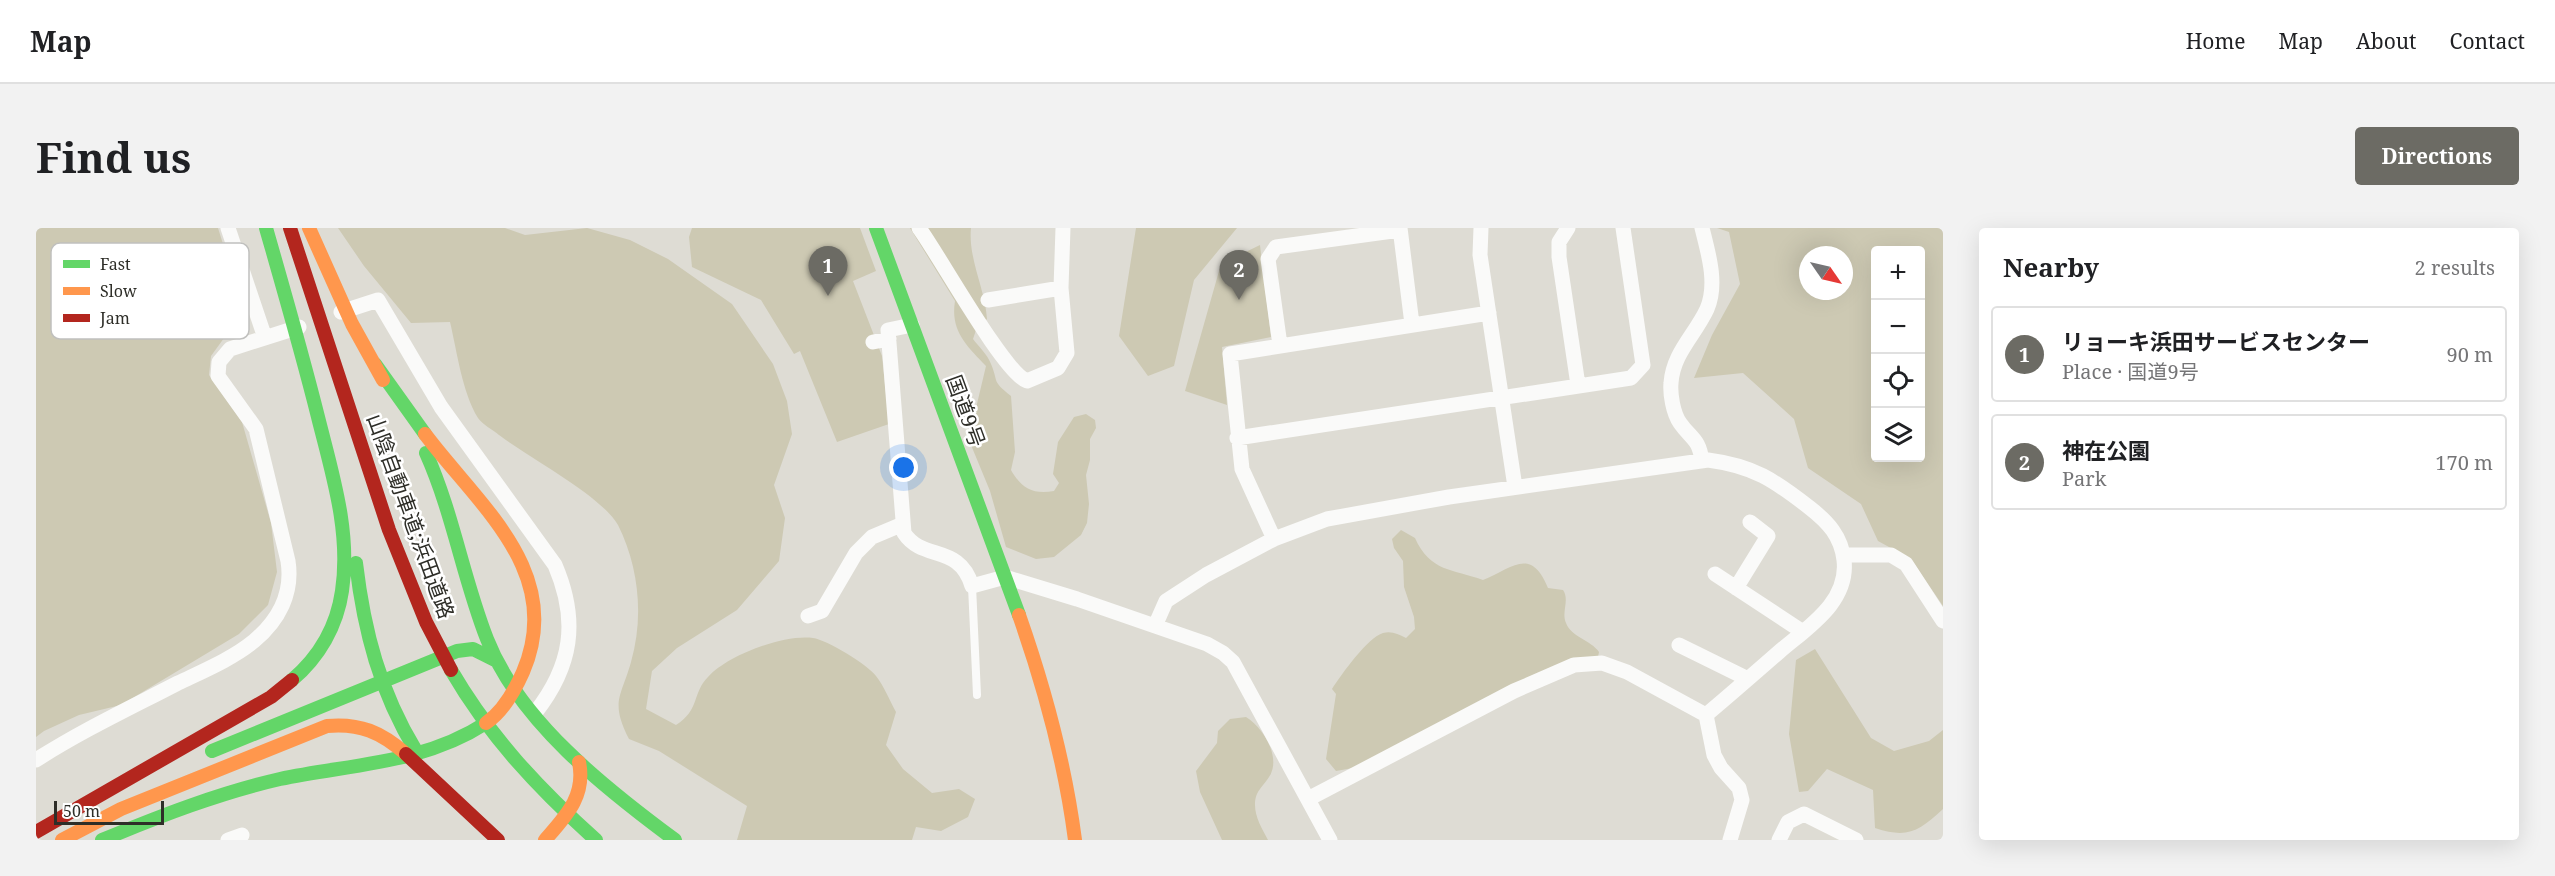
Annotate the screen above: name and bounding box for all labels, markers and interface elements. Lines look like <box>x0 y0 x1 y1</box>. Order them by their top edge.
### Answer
text: Map <box>30 22 92 60</box>
text: Home <box>2186 27 2246 55</box>
text: Map <box>2279 27 2323 55</box>
text: About <box>2356 27 2417 55</box>
text: Contact <box>2450 27 2525 55</box>
button: Directions <box>2355 127 2519 185</box>
text: Find us <box>36 128 191 185</box>
legend <box>51 243 249 339</box>
north arrow <box>1799 246 1853 300</box>
map controls <box>1871 246 1925 462</box>
button: + <box>1871 246 1925 300</box>
pin: 1 <box>808 247 848 296</box>
text: Nearby <box>2003 249 2099 285</box>
pin: 2 <box>1220 250 1258 300</box>
text: Fast <box>100 253 131 275</box>
text: 2 results <box>2415 254 2495 281</box>
text: Slow <box>100 280 137 302</box>
button: − <box>1871 300 1925 354</box>
text: Jam <box>99 307 130 329</box>
text: リョーキ浜田サービスセンター <box>2062 326 2370 356</box>
text: 1 <box>2019 341 2030 368</box>
text: 90 m <box>2447 341 2493 368</box>
button: locate <box>1871 354 1925 408</box>
text: Place · 国道9号 <box>2062 358 2199 385</box>
street label: 国道9号 <box>940 371 992 451</box>
button: layers <box>1871 408 1925 462</box>
street label: 山陰自動車道;浜田道路 <box>361 410 461 622</box>
text: 神在公園 <box>2062 435 2150 465</box>
text: 2 <box>2019 449 2030 476</box>
text: 170 m <box>2435 449 2493 476</box>
your location <box>889 453 918 482</box>
text: Park <box>2062 465 2106 492</box>
scale bar <box>54 798 164 826</box>
text: 50 m <box>63 800 100 822</box>

